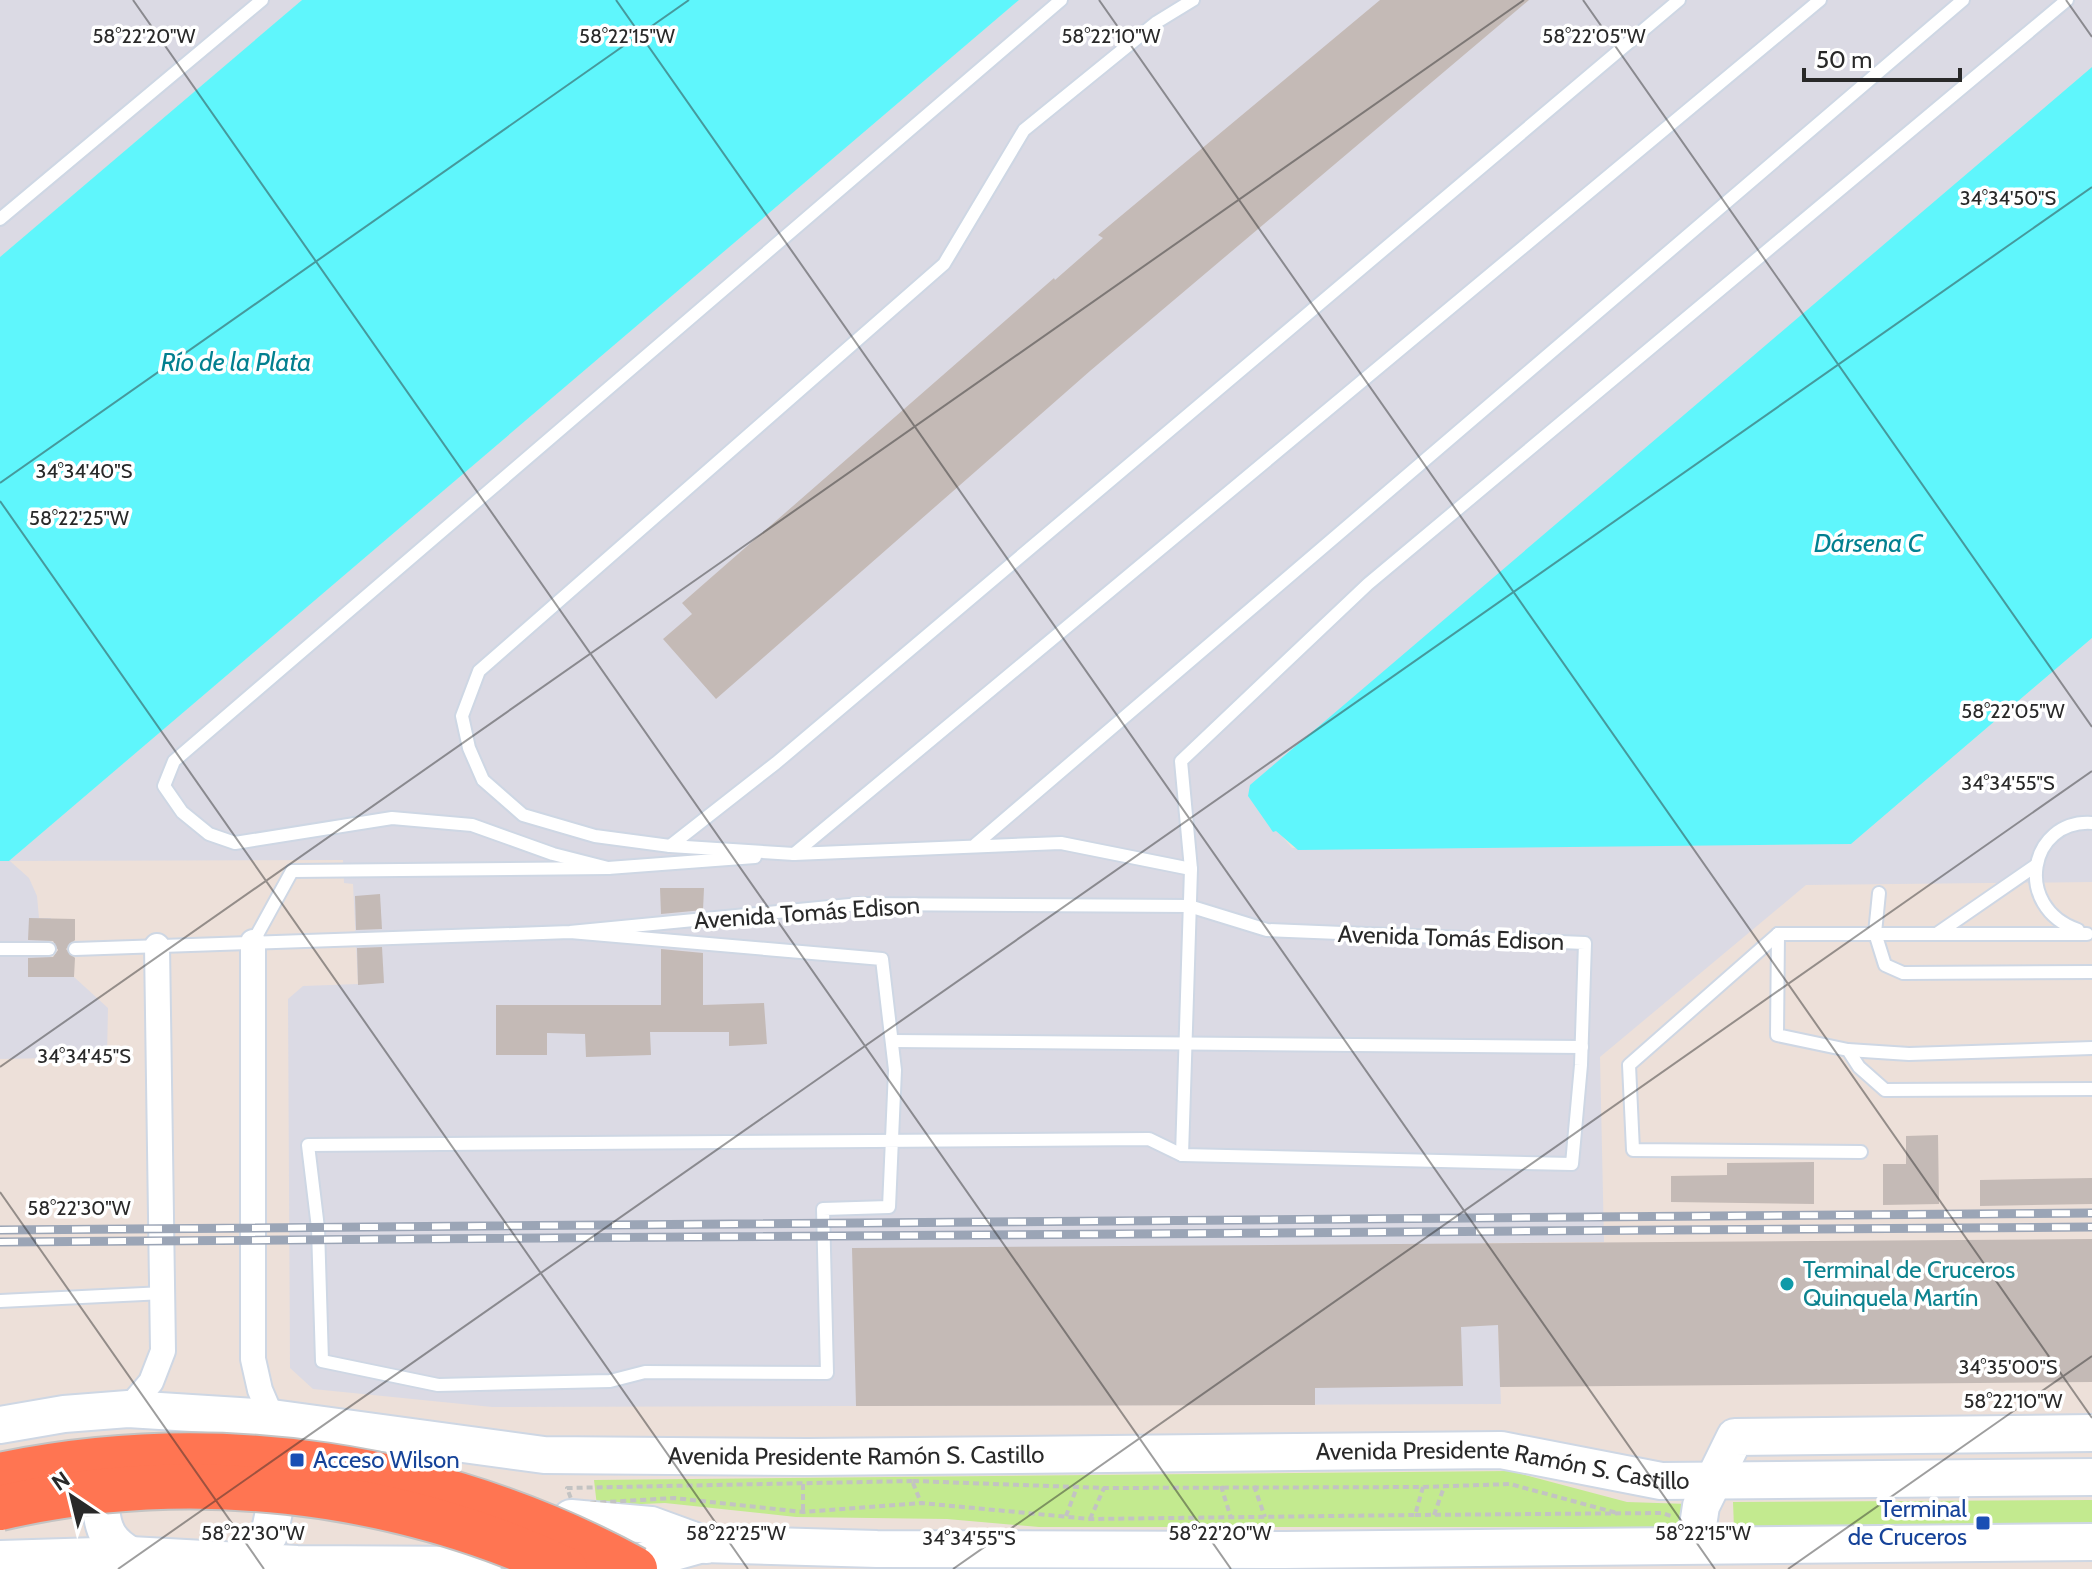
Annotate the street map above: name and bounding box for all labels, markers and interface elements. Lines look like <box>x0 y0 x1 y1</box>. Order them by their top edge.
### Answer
text: 58°22'20"W <box>93 24 196 48</box>
text: 58°22'15"W <box>579 24 675 48</box>
text: 58°22'10"W <box>1062 24 1161 48</box>
text: 58°22'05"W <box>1542 24 1646 48</box>
scale bar <box>1804 32 1960 82</box>
text: 50 m <box>1816 45 1872 74</box>
text: 34°34'50"S <box>1960 186 2057 210</box>
water label: Río de la Plata <box>161 346 311 378</box>
text: 34°34'40"S <box>36 459 133 483</box>
text: 58°22'25"W <box>29 506 129 530</box>
water label: Dársena C <box>1814 527 1924 559</box>
text: 58°22'05"W <box>1961 699 2065 723</box>
text: 34°34'55"S <box>1961 771 2055 795</box>
street label: Avenida Tomás Edison <box>693 890 921 935</box>
street label: Avenida Tomás Edison <box>1337 919 1565 956</box>
text: 34°34'45"S <box>37 1044 131 1068</box>
text: 58°22'30"W <box>27 1196 131 1220</box>
place label: Terminal de Cruceros Quinquela Martín <box>1803 1255 2015 1312</box>
marker: Terminal de Cruceros Quinquela Martín <box>1778 1275 1796 1293</box>
text: 34°35'00"S <box>1958 1355 2058 1379</box>
text: 58°22'10"W <box>1964 1389 2063 1413</box>
street label: Avenida Presidente Ramón S. Castillo <box>1316 1435 1690 1495</box>
street label: Avenida Presidente Ramón S. Castillo <box>668 1440 1045 1471</box>
place label: Acceso Wilson <box>313 1445 460 1474</box>
marker: Acceso Wilson <box>288 1451 306 1469</box>
north arrow <box>32 1457 112 1537</box>
text: N <box>47 1466 75 1497</box>
place label: Terminal de Cruceros <box>1848 1494 1967 1551</box>
marker: Terminal de Cruceros <box>1974 1514 1992 1532</box>
text: 58°22'30"W <box>201 1521 305 1545</box>
text: 58°22'25"W <box>686 1521 786 1545</box>
text: 58°22'20"W <box>1169 1521 1272 1545</box>
text: 58°22'15"W <box>1655 1521 1751 1545</box>
text: 34°34'55"S <box>922 1526 1016 1550</box>

